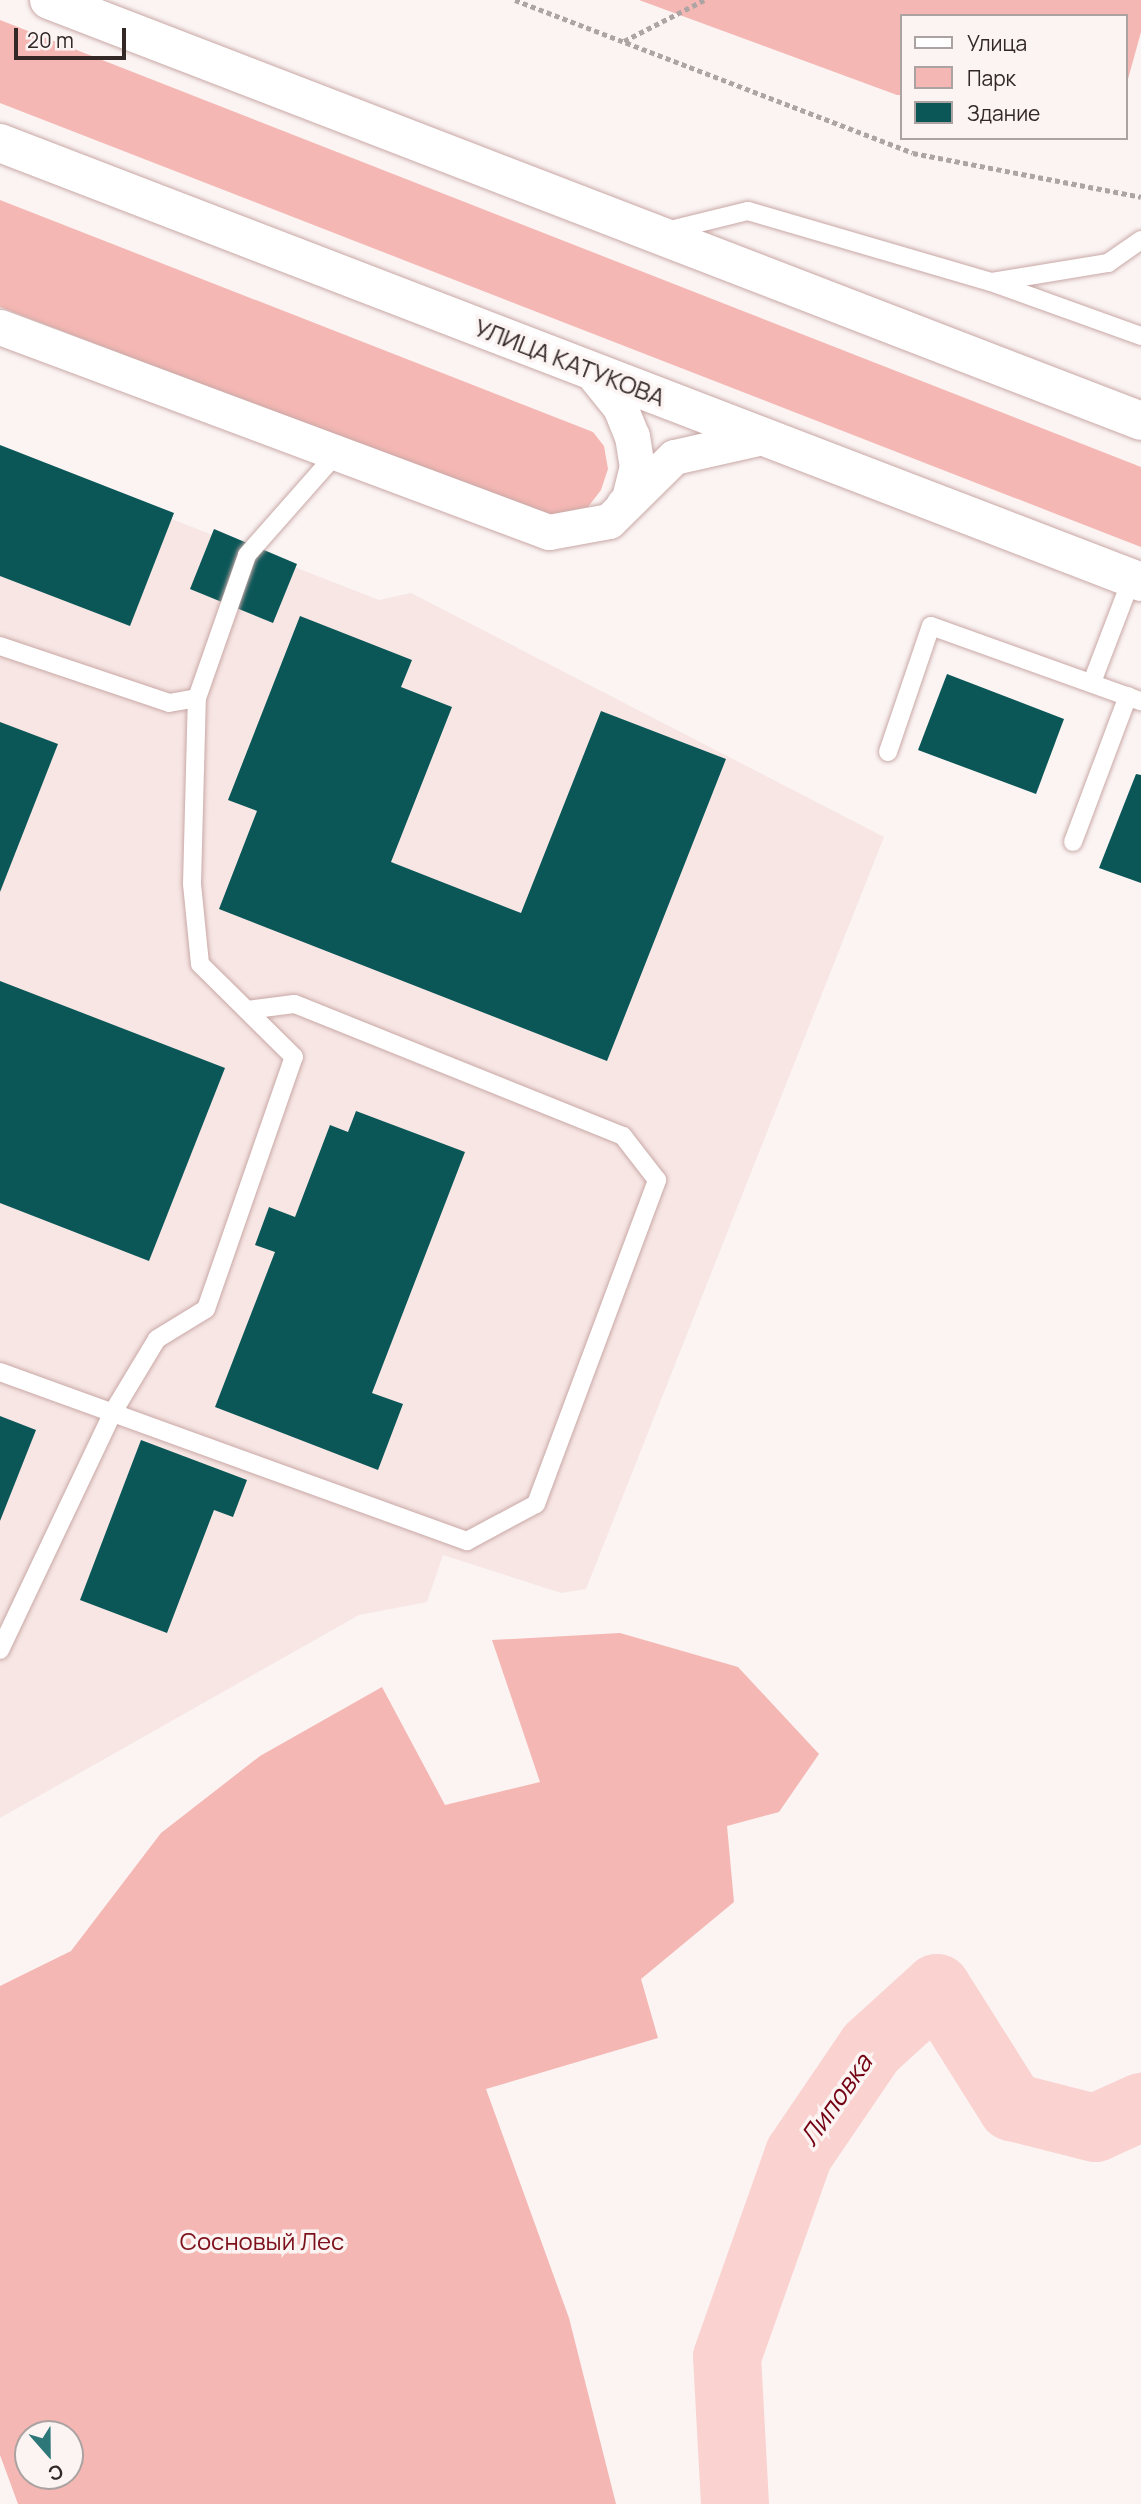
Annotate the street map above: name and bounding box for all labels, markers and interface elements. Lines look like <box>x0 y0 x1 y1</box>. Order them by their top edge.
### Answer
scale bar <box>18 14 130 58</box>
legend <box>900 14 1127 140</box>
text: 20 m <box>27 26 74 54</box>
text: Улица <box>967 29 1027 57</box>
text: Парк <box>967 64 1016 92</box>
text: Здание <box>967 99 1040 127</box>
street label: УЛИЦА КАТУКОВА <box>471 312 669 412</box>
water label: Липовка <box>793 2048 879 2152</box>
park label: Сосновый Лес <box>180 2227 344 2255</box>
north arrow <box>14 2420 84 2490</box>
text: С <box>45 2458 67 2487</box>

